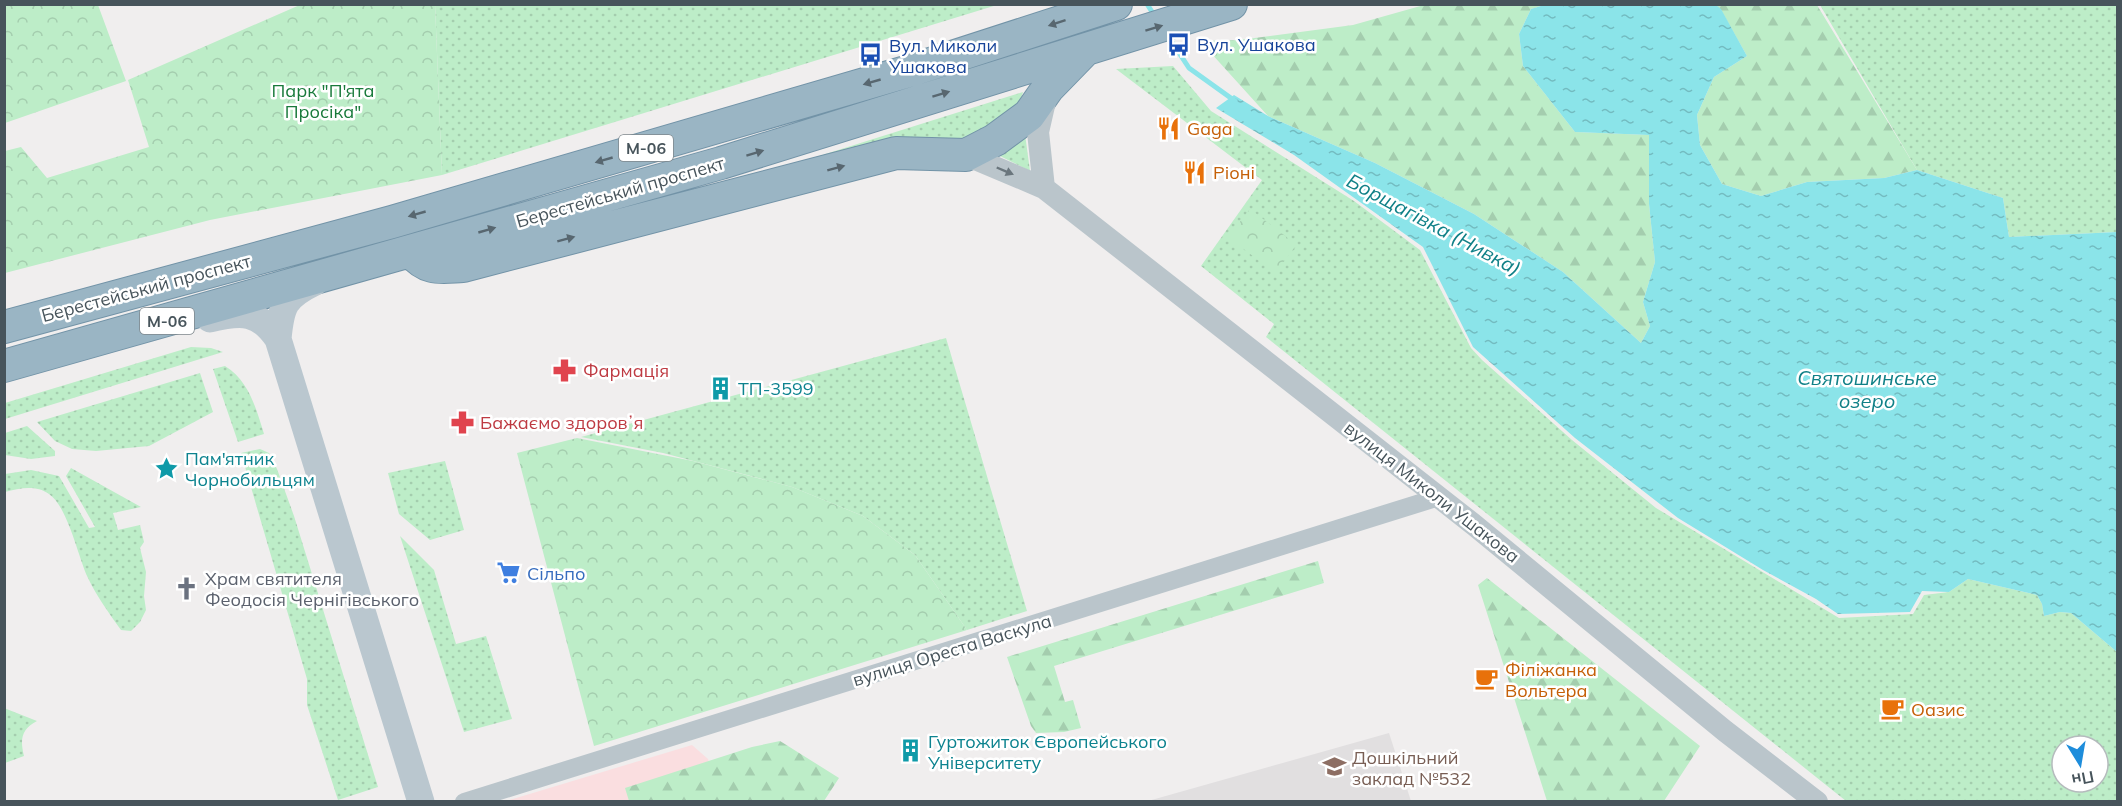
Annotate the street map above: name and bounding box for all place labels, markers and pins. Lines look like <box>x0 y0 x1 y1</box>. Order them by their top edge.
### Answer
bus stop icon: Вул. Ушакова <box>1166 31 1192 57</box>
place label: Вул. Ушакова <box>1197 33 1316 56</box>
place label: Вул. Миколи Ушакова <box>888 34 997 78</box>
bus stop icon: Вул. Миколи Ушакова <box>858 42 884 68</box>
restaurant icon: Gaga <box>1156 115 1182 141</box>
place label: Gaga <box>1187 117 1233 140</box>
restaurant icon: Ріоні <box>1182 159 1208 185</box>
place label: Ріоні <box>1213 161 1255 184</box>
pharmacy icon: Фармація <box>552 357 578 383</box>
place label: Фармація <box>583 359 669 382</box>
building icon: ТП-3599 <box>707 375 733 401</box>
place label: ТП-3599 <box>738 377 814 400</box>
pharmacy icon: Бажаємо здоровʼя <box>449 409 475 435</box>
place label: Бажаємо здоровʼя <box>480 411 643 434</box>
place label: Пам'ятник Чорнобильцям <box>185 447 315 491</box>
place icon: Пам'ятник Чорнобильцям <box>154 455 180 481</box>
supermarket icon: Сільпо <box>496 560 522 586</box>
place label: Сільпо <box>527 562 585 585</box>
place label: Храм святителя Феодосія Чернігівського <box>205 567 419 611</box>
church icon: Храм святителя Феодосія Чернігівського <box>174 575 200 601</box>
place label: Філіжанка Вольтера <box>1505 658 1597 702</box>
cafe icon: Філіжанка Вольтера <box>1474 666 1500 692</box>
cafe icon: Оазис <box>1880 696 1906 722</box>
place label: Оазис <box>1911 698 1965 721</box>
place label: Гуртожиток Європейського Університету <box>927 730 1167 774</box>
building icon: Гуртожиток Європейського Університету <box>897 738 923 764</box>
place label: Дошкільний заклад №532 <box>1352 746 1471 790</box>
school or university icon: Дошкільний заклад №532 <box>1321 754 1347 780</box>

